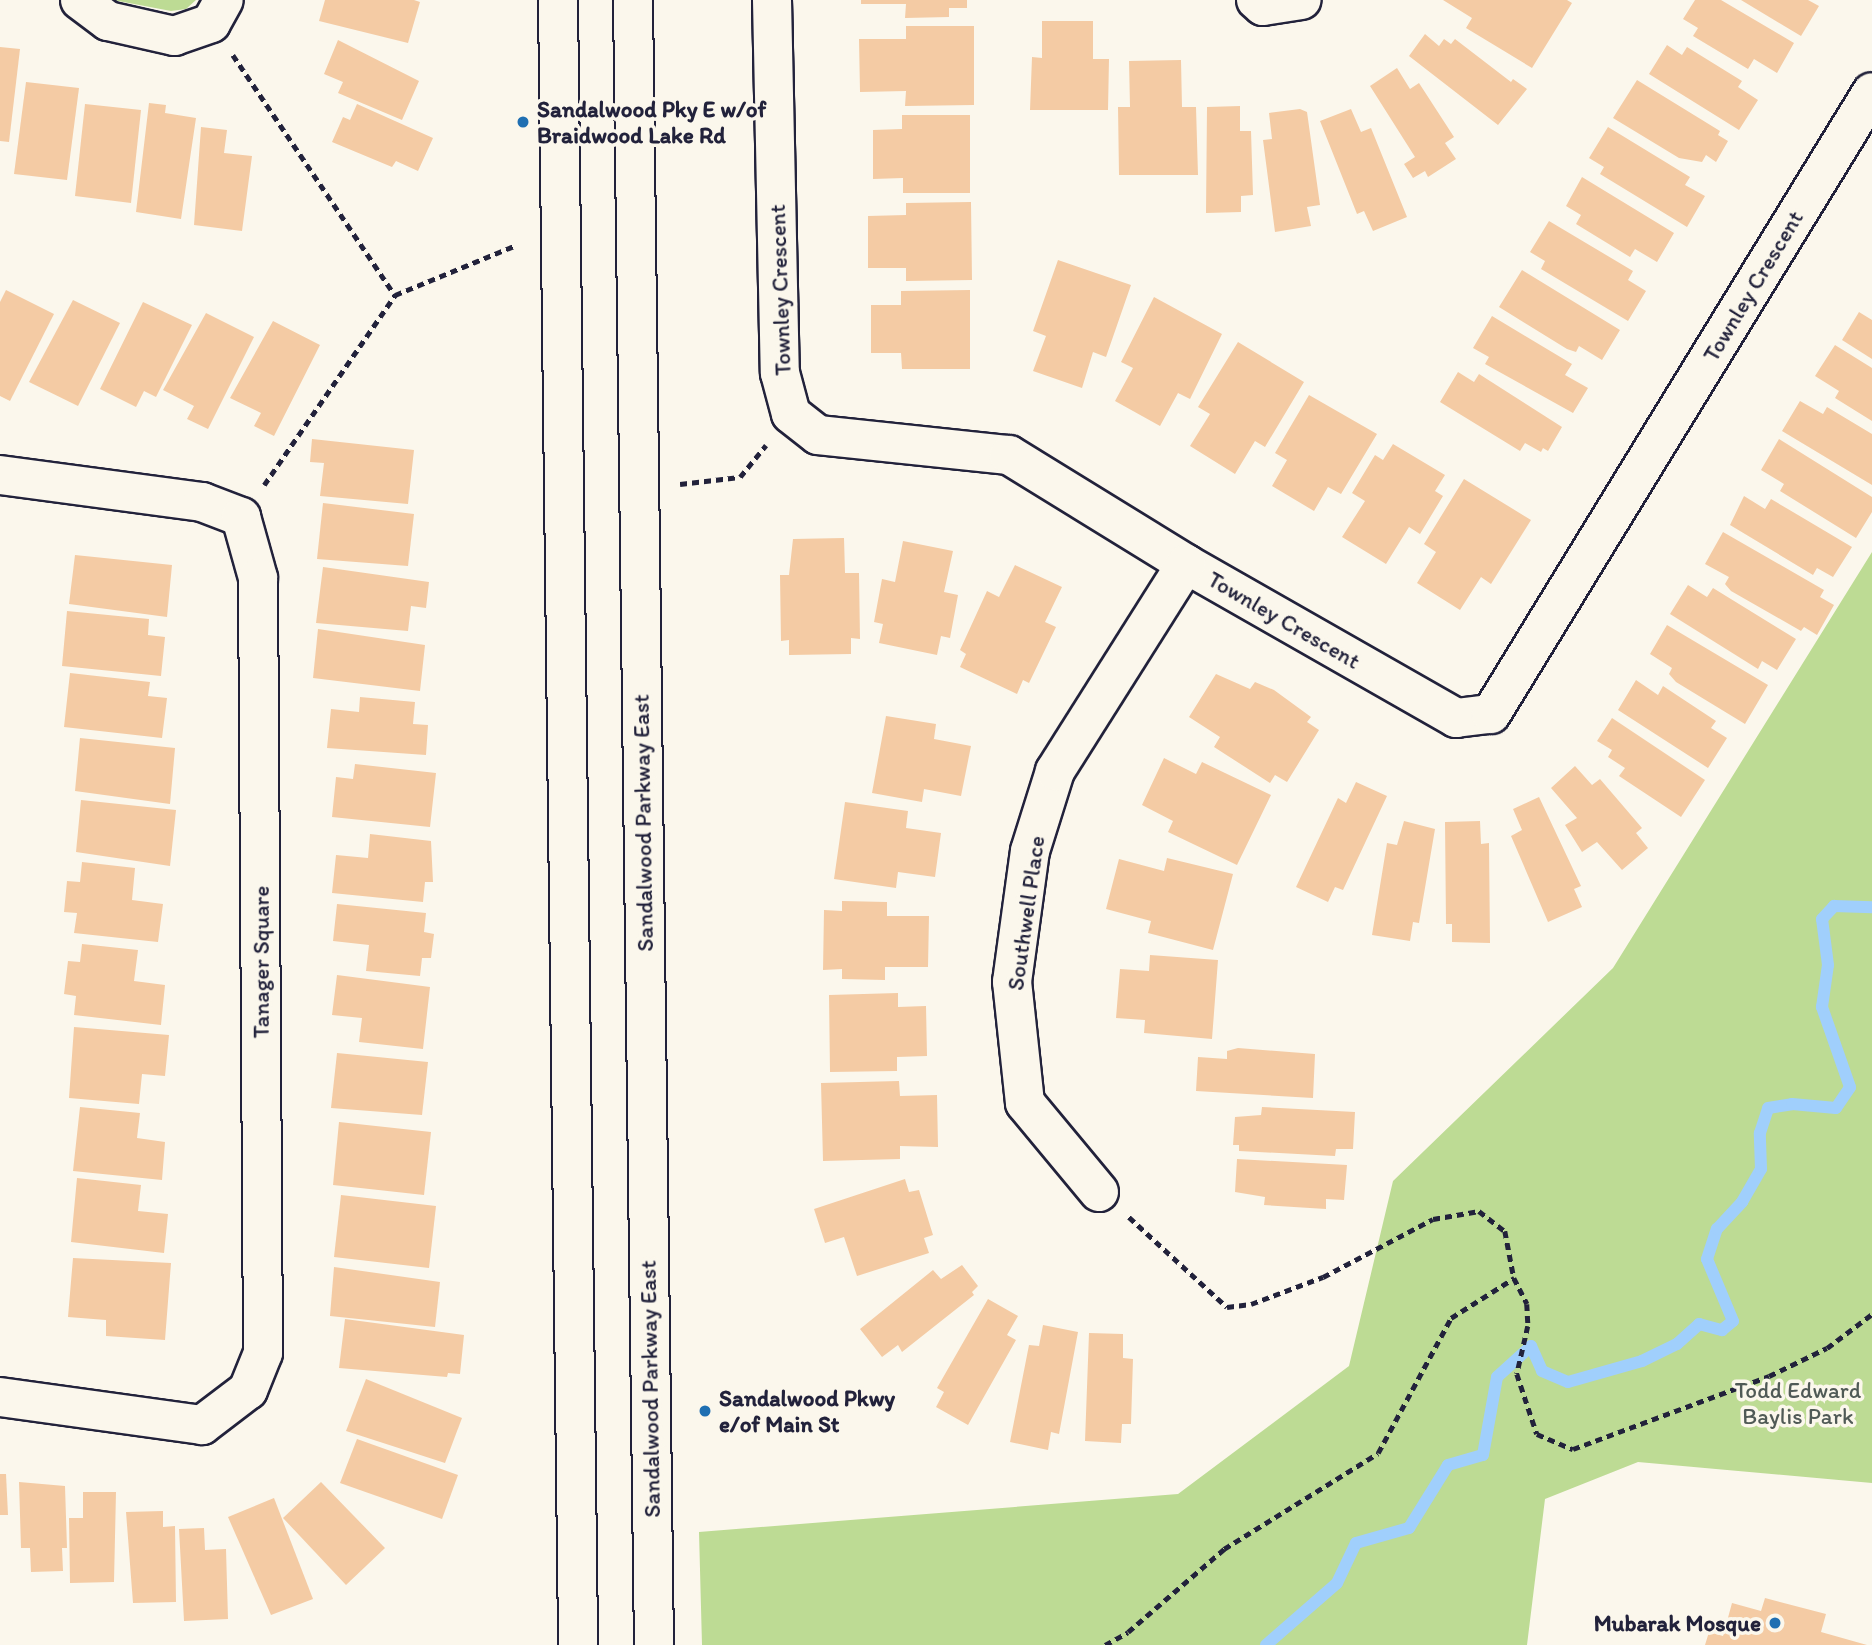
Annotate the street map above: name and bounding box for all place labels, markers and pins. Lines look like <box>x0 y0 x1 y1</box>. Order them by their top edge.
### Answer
place label: Sandalwood Pky E w/of Braidwood Lake Rd <box>537 95 766 149</box>
marker: Sandalwood Pky E w/of Braidwood Lake Rd <box>515 114 531 130</box>
place label: Sandalwood Pkwy e/of Main St <box>719 1384 895 1438</box>
marker: Sandalwood Pkwy e/of Main St <box>697 1403 713 1419</box>
place label: Mubarak Mosque <box>1594 1609 1761 1637</box>
marker: Mubarak Mosque <box>1767 1615 1783 1631</box>

